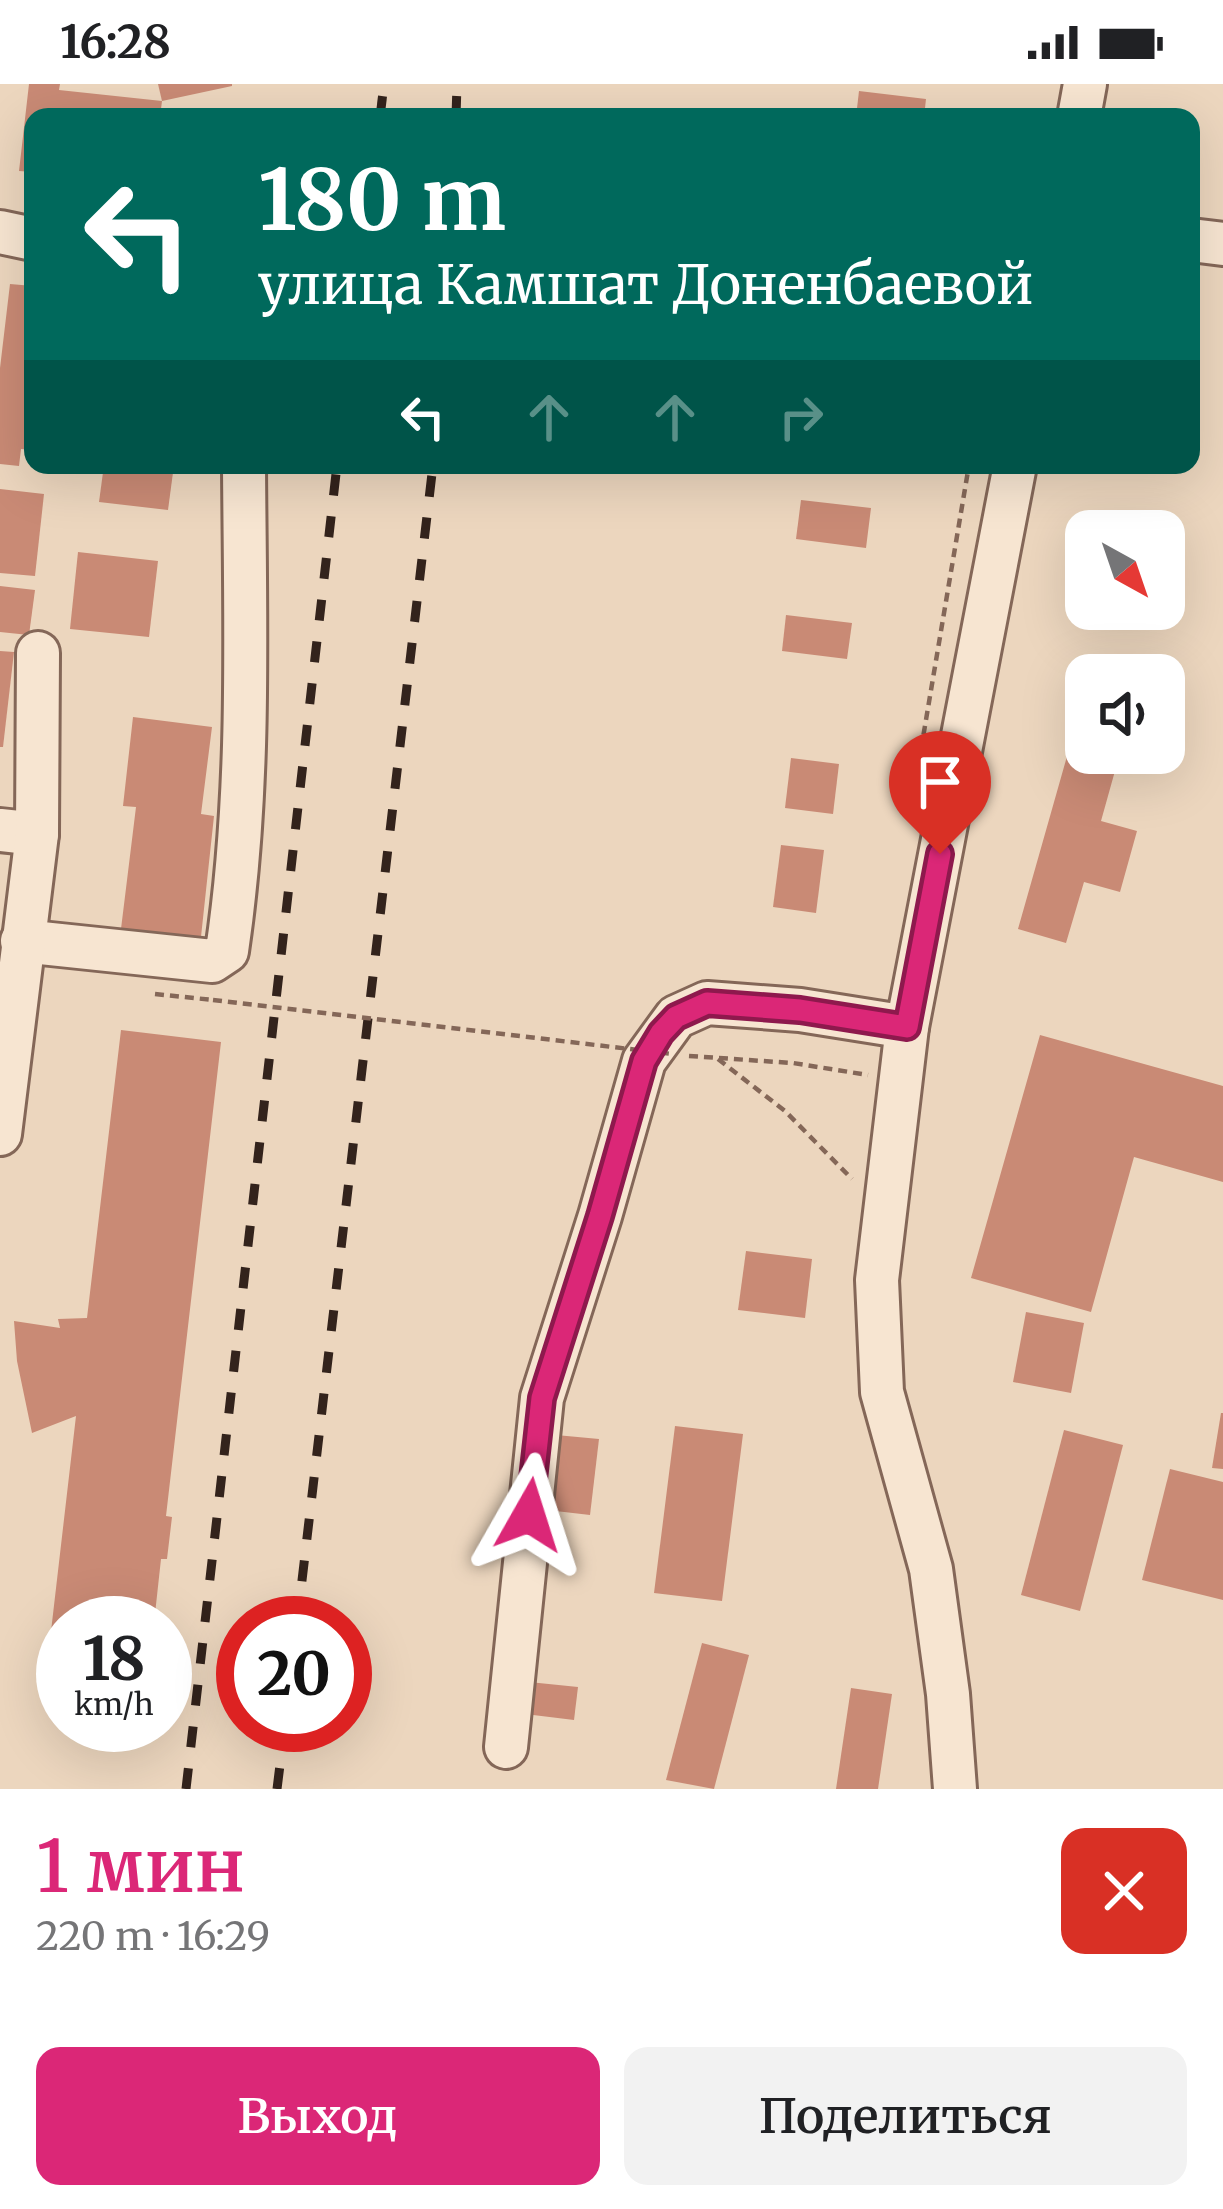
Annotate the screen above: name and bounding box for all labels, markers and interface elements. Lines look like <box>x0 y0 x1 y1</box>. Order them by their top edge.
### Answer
text: 16:28 <box>60 14 171 70</box>
text: 180 m <box>258 147 506 253</box>
icon: left <box>60 156 216 312</box>
text: улица Камшат Доненбаевой <box>258 251 1033 319</box>
icon: left <box>390 384 456 450</box>
icon: ahead <box>516 384 582 450</box>
icon: ahead <box>642 384 708 450</box>
icon: right <box>768 384 834 450</box>
north arrow <box>1065 510 1185 630</box>
map controls <box>1065 510 1185 774</box>
button: sound <box>1065 654 1185 774</box>
pin <box>889 731 991 854</box>
icon: arrive <box>907 749 973 815</box>
position arrow <box>466 1452 592 1578</box>
speed limit sign: 20 <box>216 1596 372 1752</box>
text: 18 <box>82 1621 146 1696</box>
text: km/h <box>74 1685 154 1723</box>
text: 1 мин <box>36 1821 245 1912</box>
button: close <box>1061 1828 1187 1954</box>
text: 220 m · 16:29 <box>36 1912 270 1961</box>
button: Выход <box>36 2047 600 2185</box>
button: Поделиться <box>624 2047 1187 2185</box>

